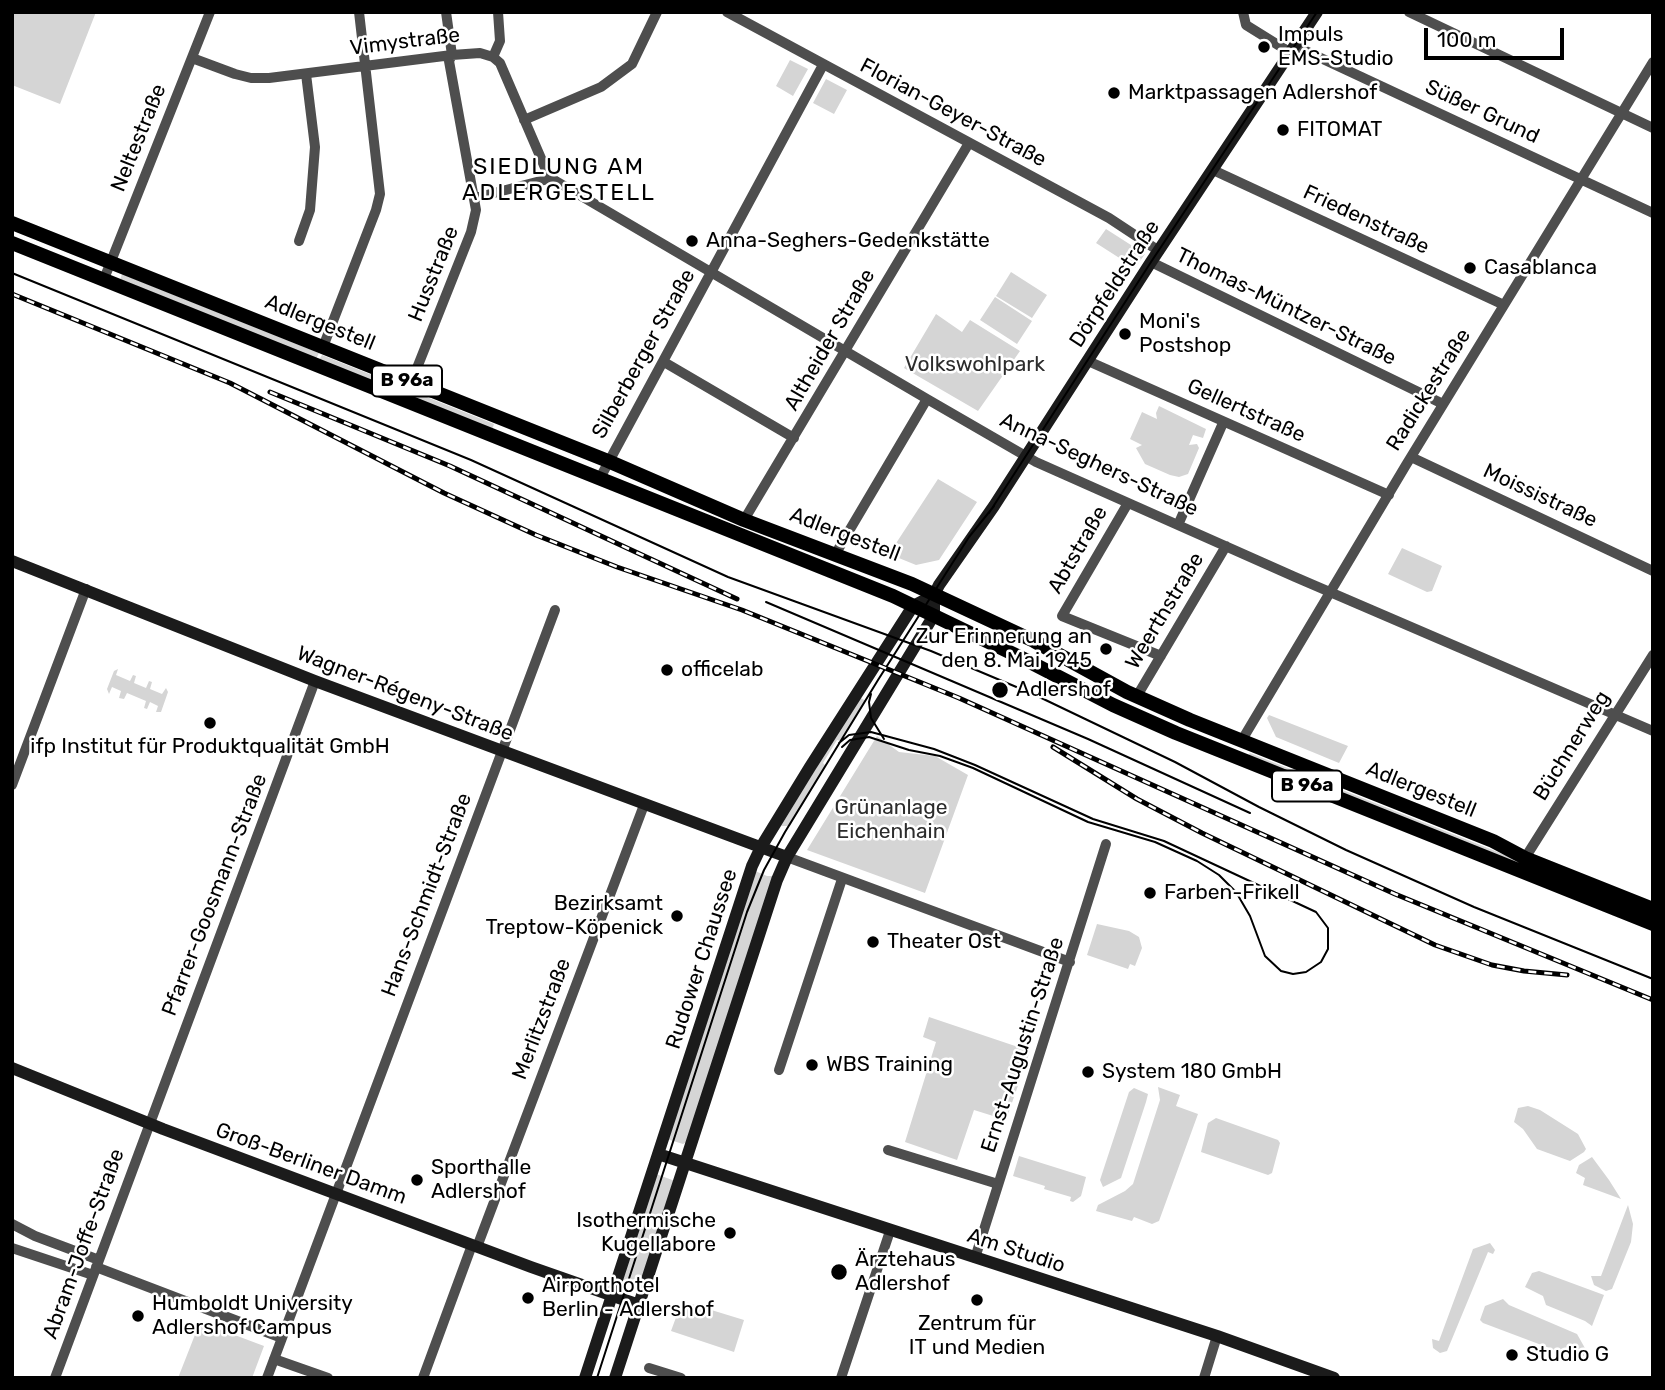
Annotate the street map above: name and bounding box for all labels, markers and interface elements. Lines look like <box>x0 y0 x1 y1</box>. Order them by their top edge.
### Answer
scale bar <box>1427 14 1567 58</box>
place label: Impuls EMS-Studio <box>1278 22 1394 72</box>
street label: Vimystraße <box>348 23 462 61</box>
text: 100 m <box>1437 27 1496 52</box>
marker: Impuls EMS-Studio <box>1256 39 1272 55</box>
street label: Florian-Geyer-Straße <box>856 53 1050 173</box>
street label: Süßer Grund <box>1421 75 1543 149</box>
street label: Neltestraße <box>106 80 172 196</box>
place label: Marktpassagen Adlershof <box>1128 80 1377 106</box>
marker: Marktpassagen Adlershof <box>1106 85 1122 101</box>
place label: FITOMAT <box>1297 117 1382 143</box>
marker: FITOMAT <box>1275 122 1291 138</box>
district label: SIEDLUNG AM ADLERGESTELL <box>463 153 655 207</box>
street label: Friedenstraße <box>1299 180 1433 260</box>
street label: Dörpfeldstraße <box>1065 216 1165 352</box>
street label: Husstraße <box>403 223 465 325</box>
place label: Anna-Seghers-Gedenkstätte <box>706 228 990 254</box>
marker: Anna-Seghers-Gedenkstätte <box>684 233 700 249</box>
street label: Thomas-Müntzer-Straße <box>1172 243 1400 371</box>
place label: Casablanca <box>1484 255 1597 281</box>
marker: Casablanca <box>1462 260 1478 276</box>
street label: Silberberger Straße <box>587 265 701 443</box>
street label: Altheider Straße <box>779 265 881 415</box>
street label: Adlergestell <box>261 290 379 356</box>
place label: Moni's Postshop <box>1139 309 1231 359</box>
street label: Radickestraße <box>1381 324 1477 456</box>
marker: Moni's Postshop <box>1117 326 1133 342</box>
park label: Volkswohlpark <box>905 352 1045 378</box>
road number: B 96a <box>372 366 442 396</box>
street label: Gellertstraße <box>1183 374 1309 448</box>
street label: Anna-Seghers-Straße <box>996 408 1202 522</box>
street label: Moissistraße <box>1479 459 1601 533</box>
street label: Adlergestell <box>786 502 904 568</box>
street label: Abtstraße <box>1043 502 1113 598</box>
street label: Weerthstraße <box>1120 548 1210 674</box>
place label: Zur Erinnerung an den 8. Mai 1945 <box>916 624 1092 674</box>
street label: Wagner-Régeny-Straße <box>293 641 517 747</box>
marker: Zur Erinnerung an den 8. Mai 1945 <box>1098 641 1114 657</box>
place label: officelab <box>681 657 763 683</box>
marker: officelab <box>659 662 675 678</box>
place label: Adlershof <box>1016 677 1111 703</box>
marker: Adlershof <box>990 680 1010 700</box>
street label: Büchnerweg <box>1528 687 1616 805</box>
marker: ifp Institut für Produktqualität GmbH <box>202 715 218 731</box>
place label: ifp Institut für Produktqualität GmbH <box>30 734 390 760</box>
street label: Adlergestell <box>1362 757 1480 823</box>
street label: Pfarrer-Goosmann-Straße <box>157 770 273 1020</box>
road number: B 96a <box>1272 771 1342 802</box>
street label: Hans-Schmidt-Straße <box>377 790 477 1000</box>
park label: Grünanlage Eichenhain <box>835 795 947 845</box>
street label: Rudower Chaussee <box>661 866 743 1052</box>
place label: Farben-Frikell <box>1164 880 1300 906</box>
marker: Farben-Frikell <box>1142 885 1158 901</box>
place label: Bezirksamt Treptow-Köpenick <box>486 891 663 941</box>
marker: Bezirksamt Treptow-Köpenick <box>669 908 685 924</box>
place label: Theater Ost <box>887 929 1001 955</box>
marker: Theater Ost <box>865 934 881 950</box>
street label: Ernst-Augustin-Straße <box>976 934 1070 1156</box>
street label: Merlitzstraße <box>507 955 577 1083</box>
place label: WBS Training <box>826 1052 953 1078</box>
marker: WBS Training <box>804 1057 820 1073</box>
place label: System 180 GmbH <box>1102 1059 1282 1085</box>
marker: System 180 GmbH <box>1080 1064 1096 1080</box>
street label: Groß-Berliner Damm <box>212 1118 410 1210</box>
street label: Abram-Joffe-Straße <box>38 1146 130 1342</box>
place label: Sporthalle Adlershof <box>431 1155 531 1205</box>
marker: Sporthalle Adlershof <box>409 1172 425 1188</box>
place label: Isothermische Kugellabore <box>576 1208 716 1258</box>
street label: Am Studio <box>964 1223 1068 1279</box>
marker: Isothermische Kugellabore <box>722 1225 738 1241</box>
place label: Ärztehaus Adlershof <box>855 1247 955 1297</box>
marker: Ärztehaus Adlershof <box>829 1262 849 1282</box>
place label: Airporthotel Berlin - Adlershof <box>542 1273 714 1323</box>
marker: Airporthotel Berlin - Adlershof <box>520 1290 536 1306</box>
place label: Humboldt University Adlershof Campus <box>152 1291 353 1341</box>
marker: Zentrum für IT und Medien <box>969 1292 985 1308</box>
marker: Humboldt University Adlershof Campus <box>130 1308 146 1324</box>
place label: Zentrum für IT und Medien <box>909 1311 1045 1361</box>
place label: Studio G <box>1526 1342 1609 1368</box>
marker: Studio G <box>1504 1347 1520 1363</box>

